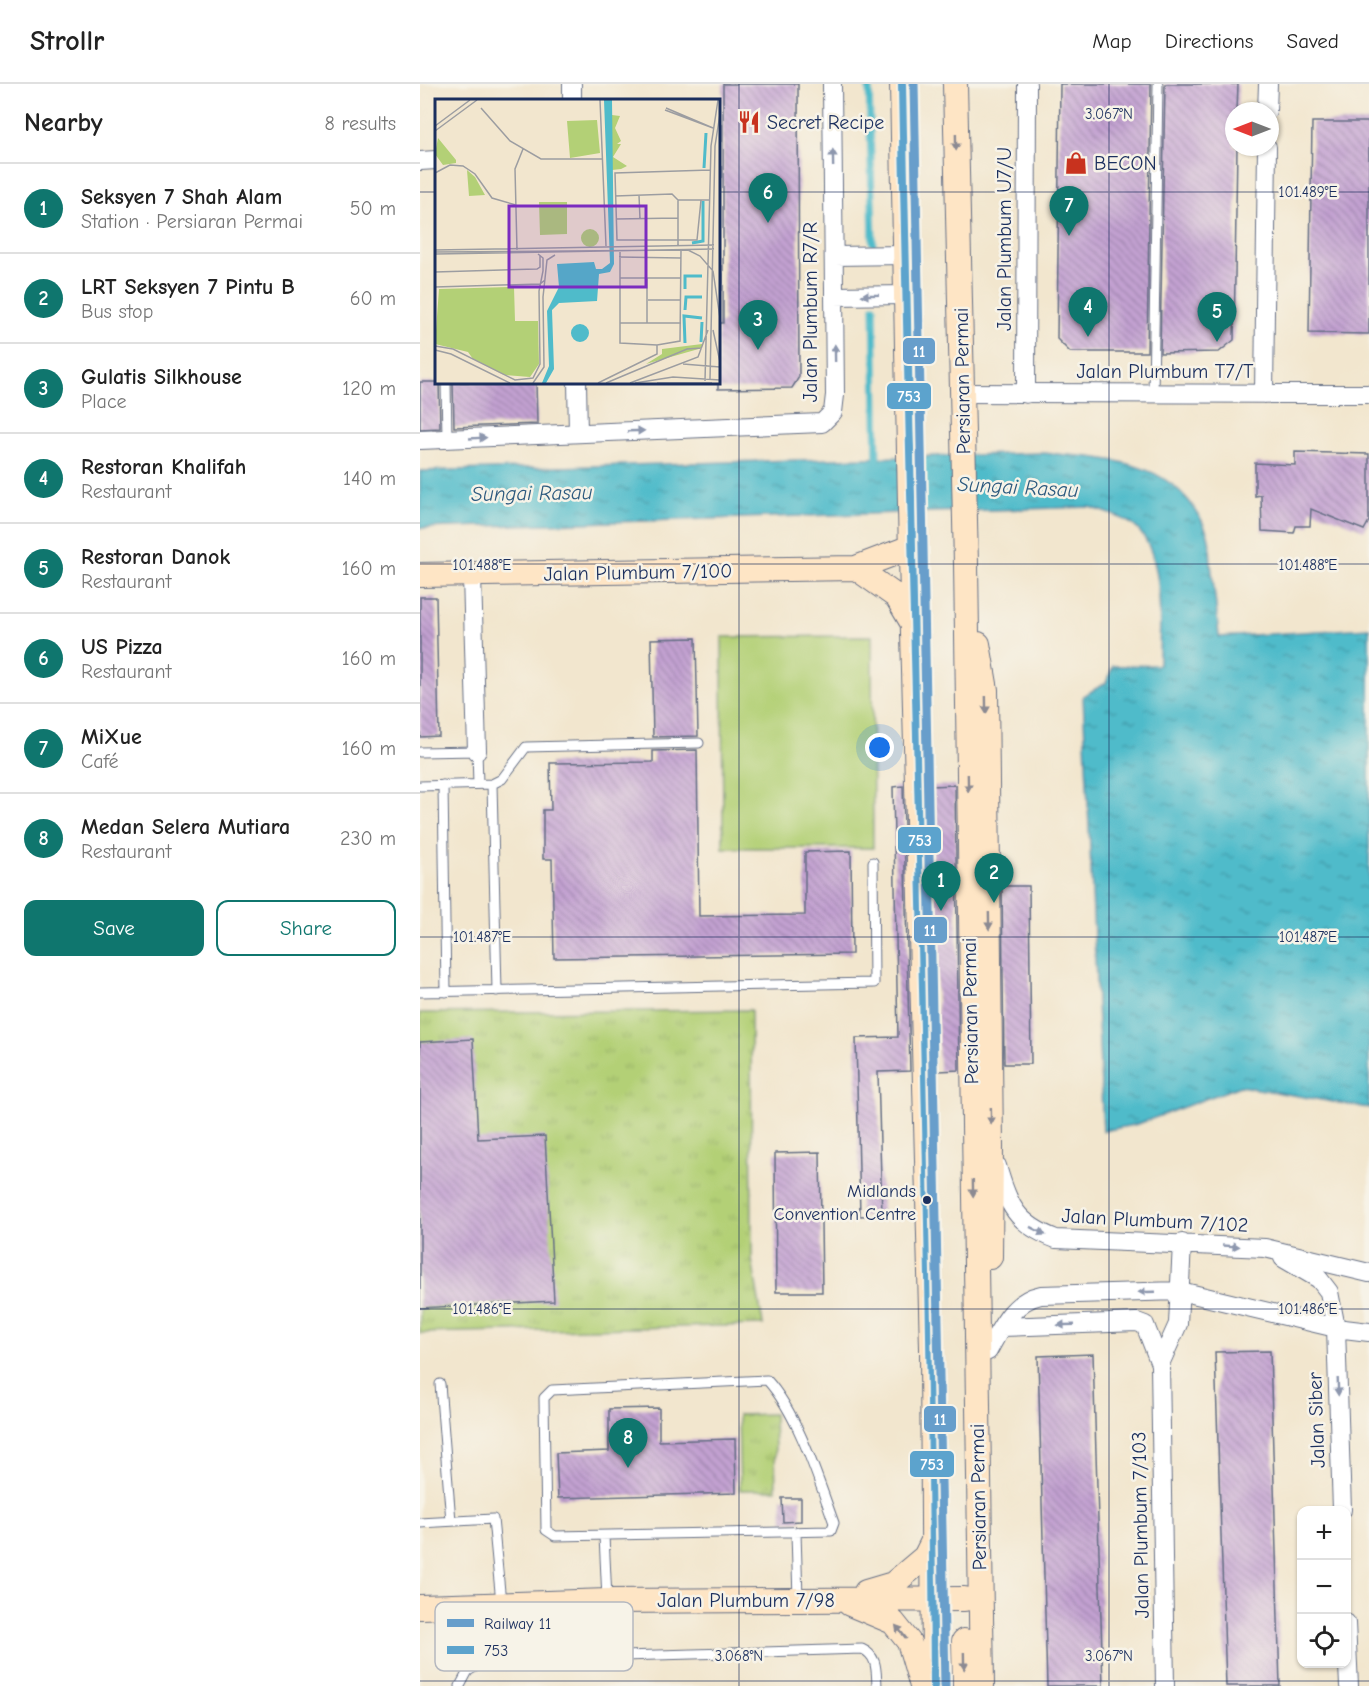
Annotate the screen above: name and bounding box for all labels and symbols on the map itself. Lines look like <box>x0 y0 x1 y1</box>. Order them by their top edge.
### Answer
inset map <box>435 99 720 384</box>
north arrow <box>1225 102 1279 156</box>
text: 3.067°N <box>1085 105 1133 123</box>
restaurant icon: Secret Recipe <box>736 109 762 135</box>
place label: Secret Recipe <box>767 111 884 134</box>
one-way arrow <box>951 133 961 152</box>
street label: Jalan Plumbum U7/U <box>993 147 1016 331</box>
one-way arrow <box>828 149 838 168</box>
shop icon: BECON <box>1063 150 1089 176</box>
place label: BECON <box>1094 152 1157 175</box>
pin: 6 <box>748 174 788 223</box>
text: 101.489°E <box>1278 183 1338 201</box>
pin: 7 <box>1050 186 1088 236</box>
street label: Jalan Plumbum R7/R <box>799 222 822 402</box>
pin: 4 <box>1068 288 1108 337</box>
one-way arrow <box>861 290 880 300</box>
pin: 5 <box>1198 292 1236 342</box>
pin: 3 <box>738 300 778 350</box>
street label: Persiaran Permai <box>950 307 975 455</box>
line badge: 11 <box>902 337 936 365</box>
text: 11 <box>913 343 925 361</box>
one-way arrow <box>830 344 840 363</box>
street label: Jalan Plumbum T7/T <box>1076 360 1254 383</box>
line badge: 753 <box>886 382 932 410</box>
text: 753 <box>897 388 921 406</box>
one-way arrow <box>627 426 646 435</box>
one-way arrow <box>469 433 488 442</box>
water label: Sungai Rasau <box>957 472 1079 502</box>
water label: Sungai Rasau <box>471 480 593 506</box>
text: 101.488°E <box>453 556 511 574</box>
text: 101.488°E <box>1279 556 1337 574</box>
street label: Jalan Plumbum 7/100 <box>543 559 733 586</box>
one-way arrow <box>981 696 991 715</box>
your location <box>865 733 894 762</box>
one-way arrow <box>963 774 973 793</box>
line badge: 753 <box>897 826 942 854</box>
text: 753 <box>908 832 932 850</box>
pin: 2 <box>974 854 1014 903</box>
pin: 1 <box>922 862 960 911</box>
one-way arrow <box>984 912 994 931</box>
line badge: 11 <box>913 916 948 944</box>
text: 11 <box>924 922 936 940</box>
text: 101.487°E <box>453 928 511 946</box>
text: 101.487°E <box>1279 928 1337 946</box>
street label: Persiaran Permai <box>958 937 983 1085</box>
one-way arrow <box>986 1107 996 1126</box>
one-way arrow <box>968 1179 978 1198</box>
place label: Midlands Convention Centre <box>774 1181 916 1225</box>
marker: Midlands Convention Centre <box>921 1194 933 1206</box>
street label: Jalan Plumbum 7/102 <box>1061 1204 1249 1237</box>
one-way arrow <box>1030 1226 1047 1236</box>
one-way arrow <box>1222 1241 1241 1251</box>
one-way arrow <box>1138 1287 1157 1297</box>
text: 101.486°E <box>452 1300 512 1318</box>
text: 101.486°E <box>1278 1300 1338 1318</box>
one-way arrow <box>1057 1320 1076 1329</box>
street label: Jalan Siber <box>1303 1371 1330 1468</box>
one-way arrow <box>1333 1377 1342 1396</box>
line badge: 11 <box>923 1405 957 1433</box>
text: 11 <box>934 1411 946 1429</box>
pin: 8 <box>608 1418 648 1468</box>
street label: Persiaran Permai <box>966 1423 991 1571</box>
street label: Jalan Plumbum 7/103 <box>1127 1431 1154 1619</box>
line badge: 753 <box>909 1450 955 1478</box>
text: 753 <box>920 1456 944 1474</box>
street label: Jalan Plumbum 7/98 <box>657 1589 835 1612</box>
legend <box>435 1602 633 1671</box>
text: Railway 11 <box>484 1615 551 1633</box>
one-way arrow <box>895 1625 908 1640</box>
text: 753 <box>484 1642 508 1660</box>
text: 3.068°N <box>715 1647 763 1665</box>
text: 3.067°N <box>1085 1647 1133 1665</box>
one-way arrow <box>959 1651 969 1670</box>

